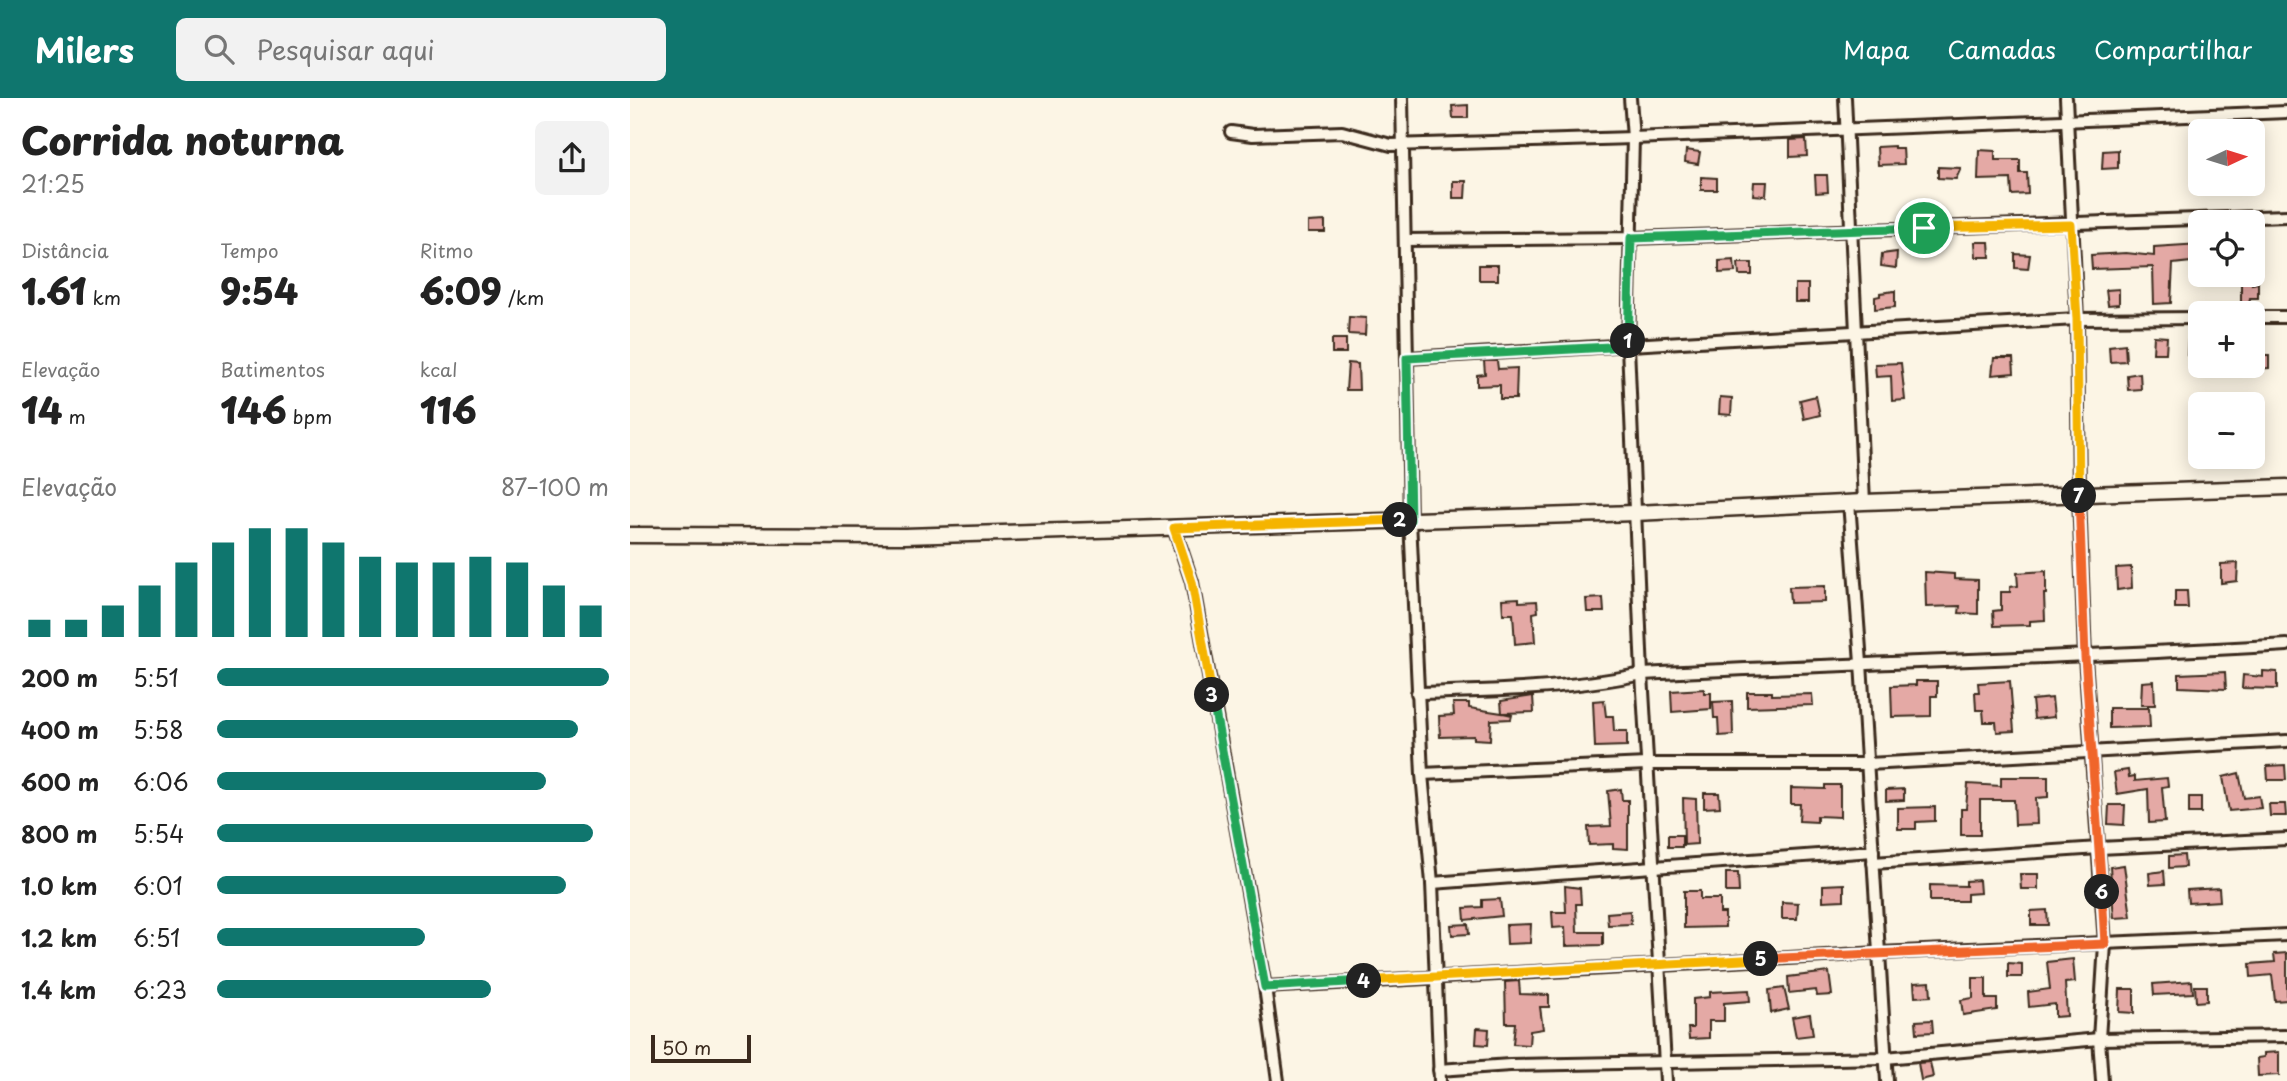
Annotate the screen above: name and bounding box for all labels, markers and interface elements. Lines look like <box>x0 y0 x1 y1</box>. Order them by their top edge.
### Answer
search box <box>176 18 666 81</box>
text: Milers <box>35 24 134 74</box>
icon: search <box>200 30 238 68</box>
text: Pesquisar aqui <box>256 30 435 69</box>
text: Mapa <box>1843 31 1909 67</box>
text: Camadas <box>1947 31 2056 67</box>
text: Compartilhar <box>2094 31 2252 67</box>
text: Corrida noturna <box>21 111 344 168</box>
north arrow <box>2188 119 2264 196</box>
map controls <box>2188 119 2265 469</box>
button: share <box>535 121 609 195</box>
text: 21:25 <box>21 166 85 201</box>
pin <box>1894 198 1954 258</box>
icon: arrive <box>1905 209 1943 247</box>
button: locate <box>2188 210 2265 287</box>
text: Distância <box>21 236 109 264</box>
text: Tempo <box>220 236 278 264</box>
text: Ritmo <box>420 236 473 264</box>
text: 1.61 <box>21 264 86 317</box>
text: 9:54 <box>220 264 298 317</box>
text: 6:09 <box>420 264 502 317</box>
text: km <box>86 283 121 311</box>
text: /km <box>502 283 544 311</box>
button: + <box>2188 301 2265 378</box>
pin: 1 <box>1611 324 1646 358</box>
text: 1 <box>1623 326 1632 354</box>
text: Elevação <box>21 355 100 383</box>
text: Batimentos <box>220 355 325 383</box>
text: kcal <box>420 355 458 383</box>
text: 14 <box>21 383 62 436</box>
text: 146 <box>220 383 287 436</box>
text: 116 <box>420 383 477 436</box>
button: − <box>2188 392 2265 469</box>
text: m <box>62 402 86 430</box>
text: bpm <box>287 402 332 430</box>
text: Elevação <box>21 469 117 504</box>
text: 87–100 m <box>501 469 609 504</box>
pin: 7 <box>2062 478 2096 514</box>
text: 7 <box>2073 481 2084 509</box>
pin: 2 <box>1382 502 1418 538</box>
text: 2 <box>1393 505 1406 533</box>
text: 200 m <box>21 660 98 695</box>
text: 5:51 <box>133 660 179 695</box>
pin: 3 <box>1194 678 1230 712</box>
text: 3 <box>1205 680 1218 708</box>
text: 400 m <box>21 712 99 747</box>
text: 5:58 <box>133 712 184 747</box>
text: 600 m <box>21 764 99 799</box>
text: 6:06 <box>133 764 189 799</box>
text: 800 m <box>21 816 98 851</box>
text: 5:54 <box>133 816 184 851</box>
text: 1.0 km <box>21 868 98 903</box>
text: 6:01 <box>133 868 183 903</box>
pin: 6 <box>2084 874 2120 910</box>
text: 6 <box>2095 877 2108 905</box>
text: 1.2 km <box>21 920 97 955</box>
text: 6:51 <box>133 920 180 955</box>
pin: 5 <box>1744 942 1778 976</box>
text: 5 <box>1754 944 1767 972</box>
pin: 4 <box>1346 964 1382 998</box>
text: 4 <box>1357 966 1370 994</box>
text: 1.4 km <box>21 972 96 1007</box>
text: 6:23 <box>133 972 187 1007</box>
scale bar <box>651 1032 751 1064</box>
text: 50 m <box>662 1033 711 1061</box>

